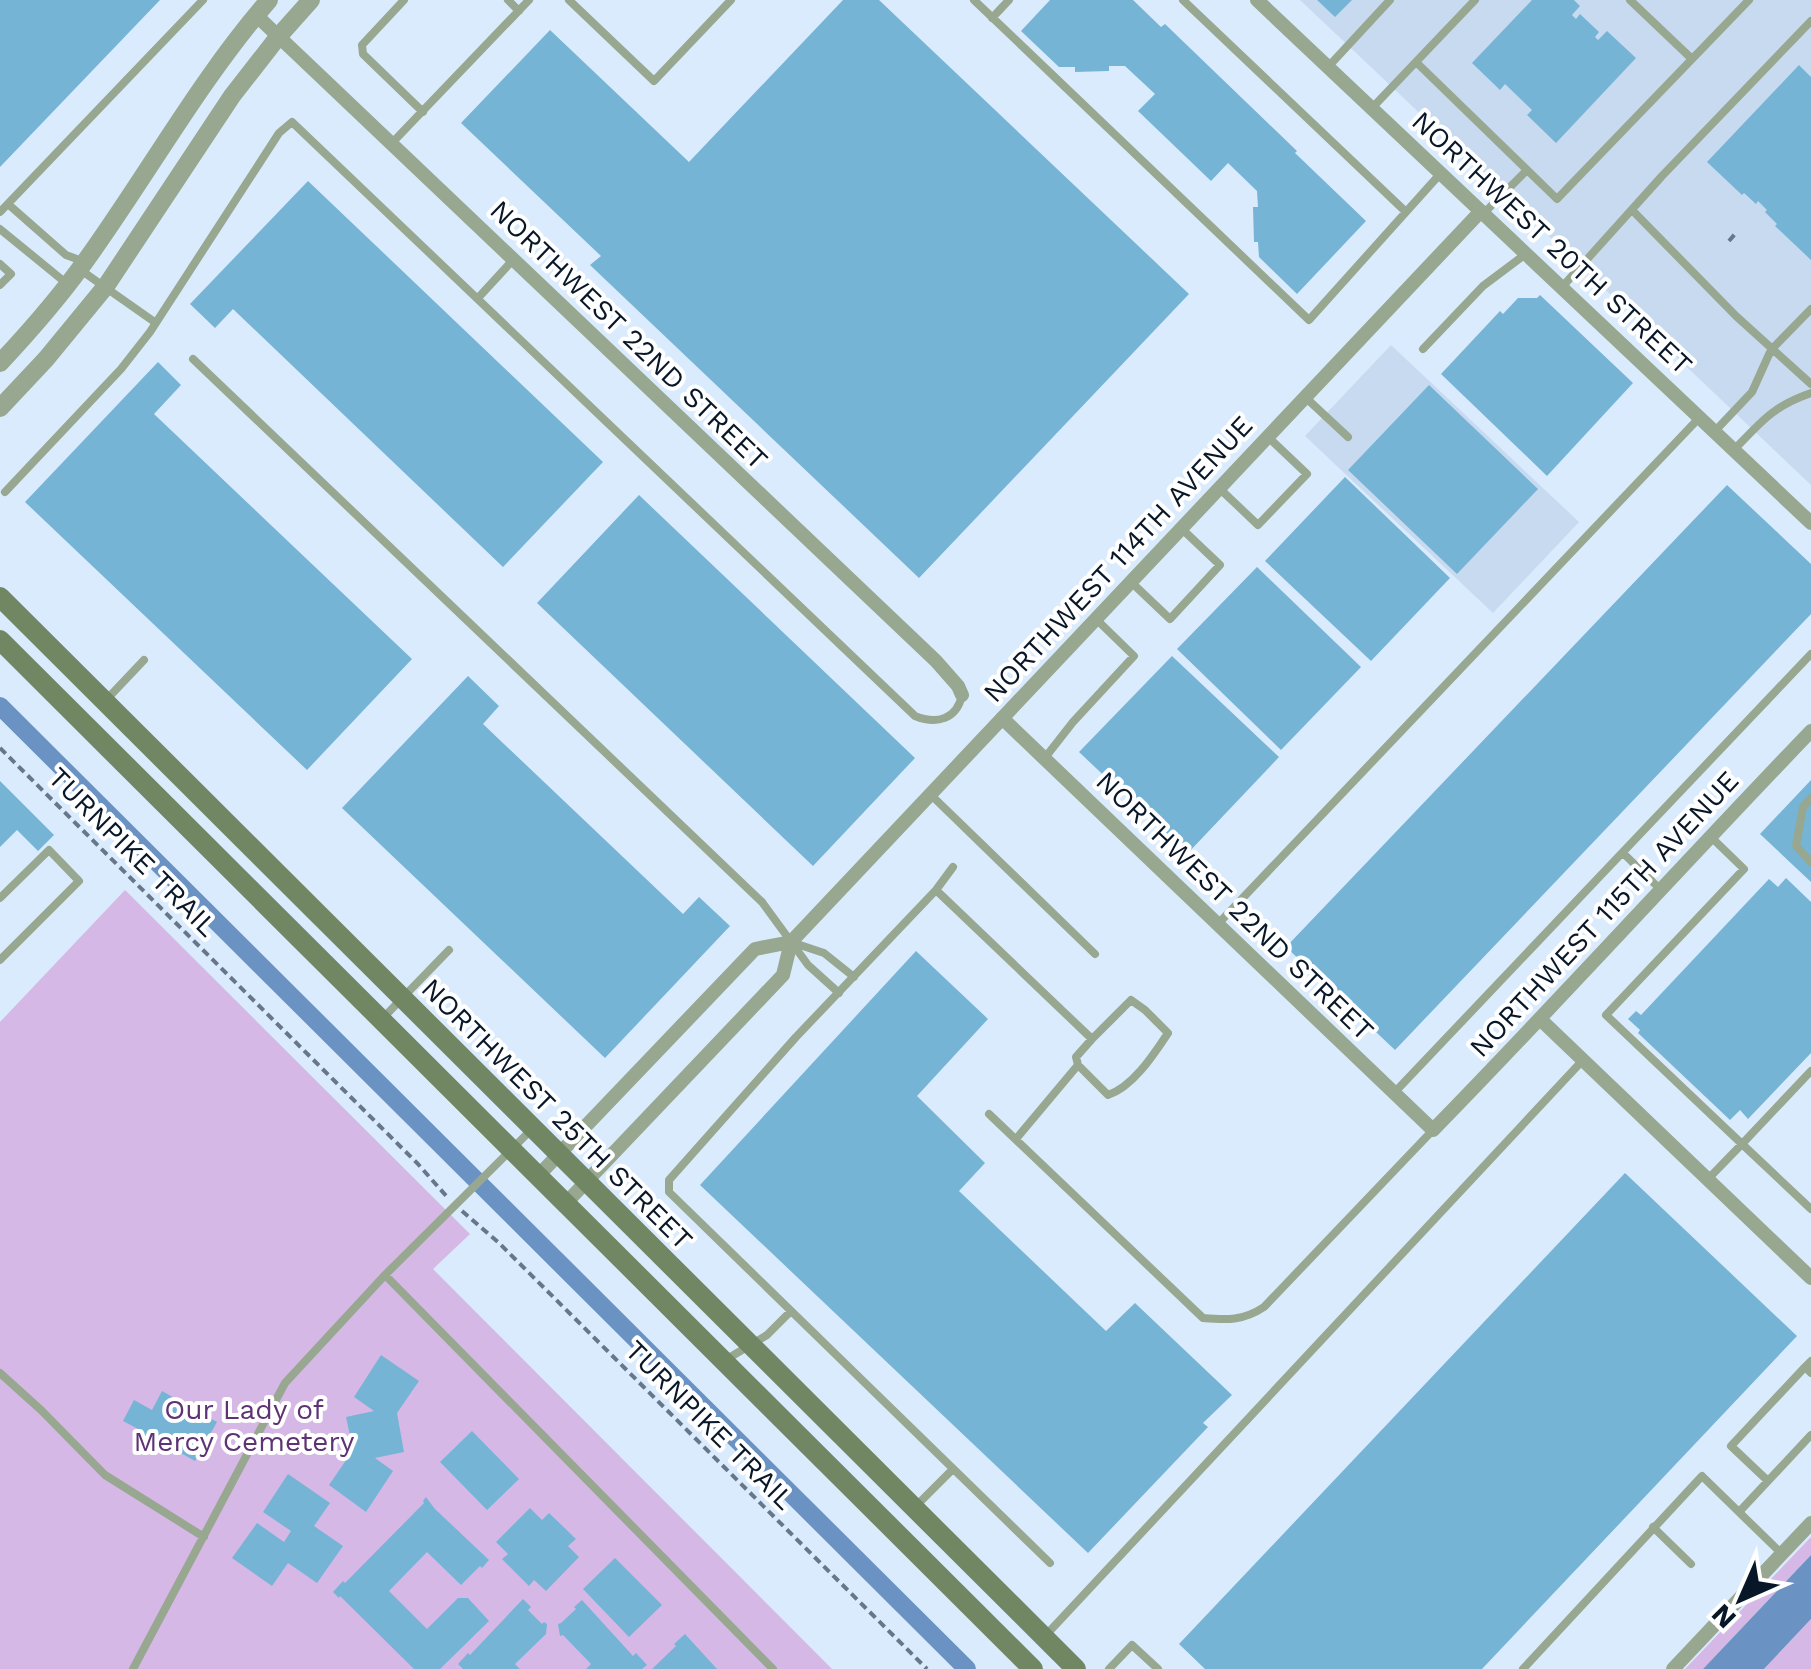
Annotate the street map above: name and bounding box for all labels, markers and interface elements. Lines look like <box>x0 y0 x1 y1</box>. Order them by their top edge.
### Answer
street label: NORTHWEST 20TH STREET <box>1405 105 1699 382</box>
street label: NORTHWEST 22ND STREET <box>483 194 775 476</box>
street label: NORTHWEST 114TH AVENUE <box>977 409 1259 709</box>
street label: TURNPIKE TRAIL <box>42 761 224 943</box>
street label: NORTHWEST 115TH AVENUE <box>1463 764 1745 1064</box>
street label: NORTHWEST 22ND STREET <box>1089 765 1381 1047</box>
street label: NORTHWEST 25TH STREET <box>415 972 699 1256</box>
street label: TURNPIKE TRAIL <box>619 1334 801 1516</box>
park label: Our Lady of Mercy Cemetery <box>134 1393 355 1458</box>
north arrow <box>1691 1549 1791 1649</box>
text: N <box>1705 1597 1743 1635</box>

